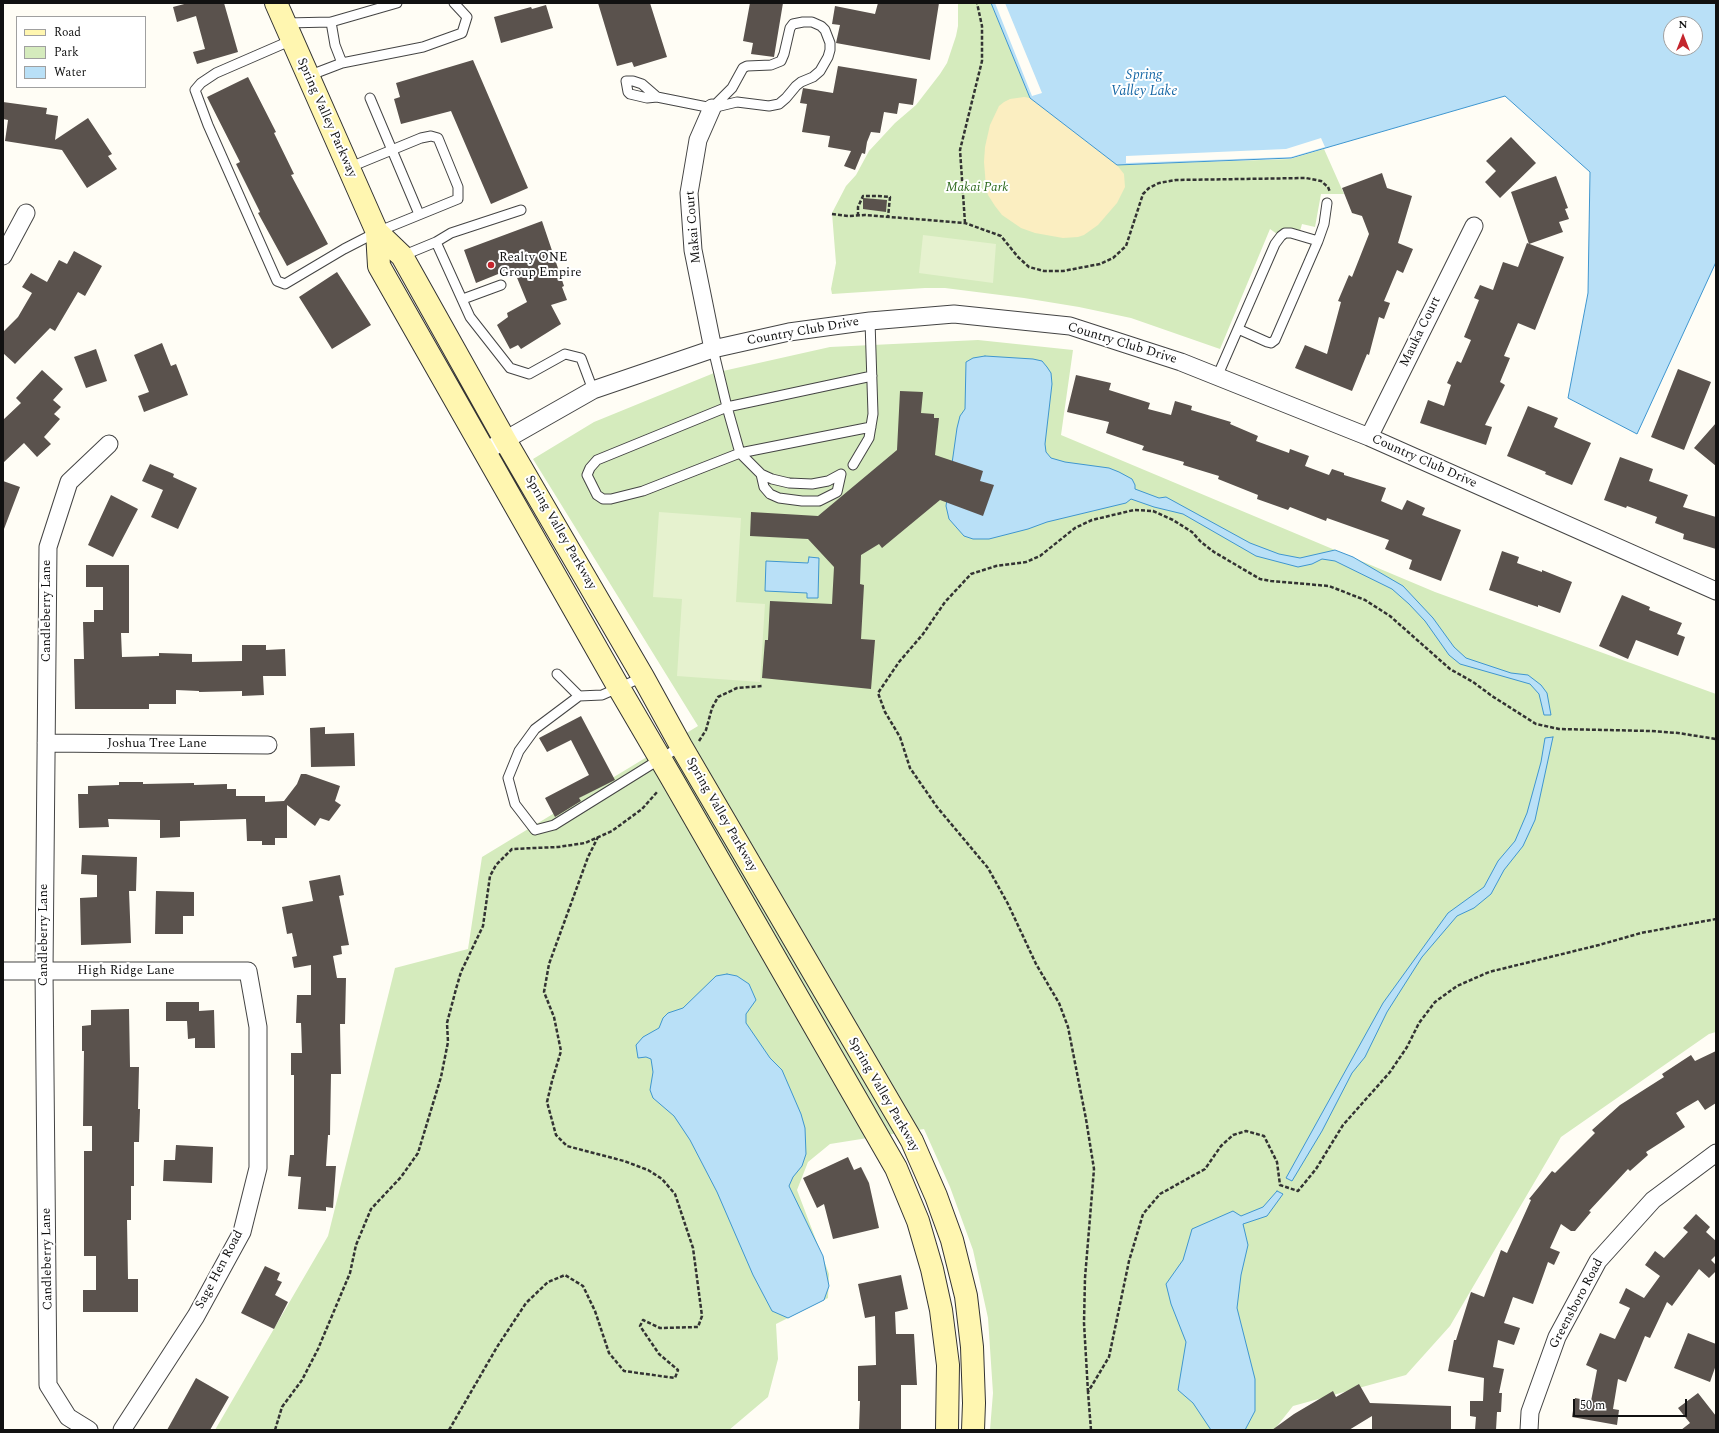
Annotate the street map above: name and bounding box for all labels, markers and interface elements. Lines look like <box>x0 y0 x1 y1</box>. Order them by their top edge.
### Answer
legend <box>16 16 146 88</box>
north arrow <box>1663 16 1703 56</box>
text: N <box>1679 16 1687 33</box>
text: Road <box>54 23 81 42</box>
text: Park <box>54 43 79 62</box>
street label: Spring Valley Parkway <box>293 56 359 180</box>
text: Water <box>54 63 86 82</box>
water label: Spring Valley Lake <box>1111 68 1177 100</box>
park label: Makai Park <box>946 180 1008 196</box>
street label: Makai Court <box>683 190 705 264</box>
place label: Realty ONE Group Empire <box>499 250 582 281</box>
marker: Realty ONE Group Empire <box>486 260 496 270</box>
street label: Mauka Court <box>1397 294 1445 370</box>
street label: Country Club Drive <box>746 314 860 350</box>
street label: Country Club Drive <box>1065 320 1179 368</box>
street label: Country Club Drive <box>1369 432 1479 492</box>
street label: Spring Valley Parkway <box>521 473 599 593</box>
street label: Candleberry Lane <box>39 560 55 662</box>
street label: Joshua Tree Lane <box>107 736 207 752</box>
street label: Spring Valley Parkway <box>682 755 760 875</box>
street label: Candleberry Lane <box>36 884 52 986</box>
street label: High Ridge Lane <box>77 963 175 979</box>
street label: Spring Valley Parkway <box>844 1035 922 1155</box>
street label: Candleberry Lane <box>39 1208 57 1310</box>
street label: Sage Hen Road <box>193 1228 247 1312</box>
street label: Greensboro Road <box>1547 1256 1607 1352</box>
scale bar <box>1575 1391 1689 1417</box>
text: 50 m <box>1580 1396 1605 1415</box>

